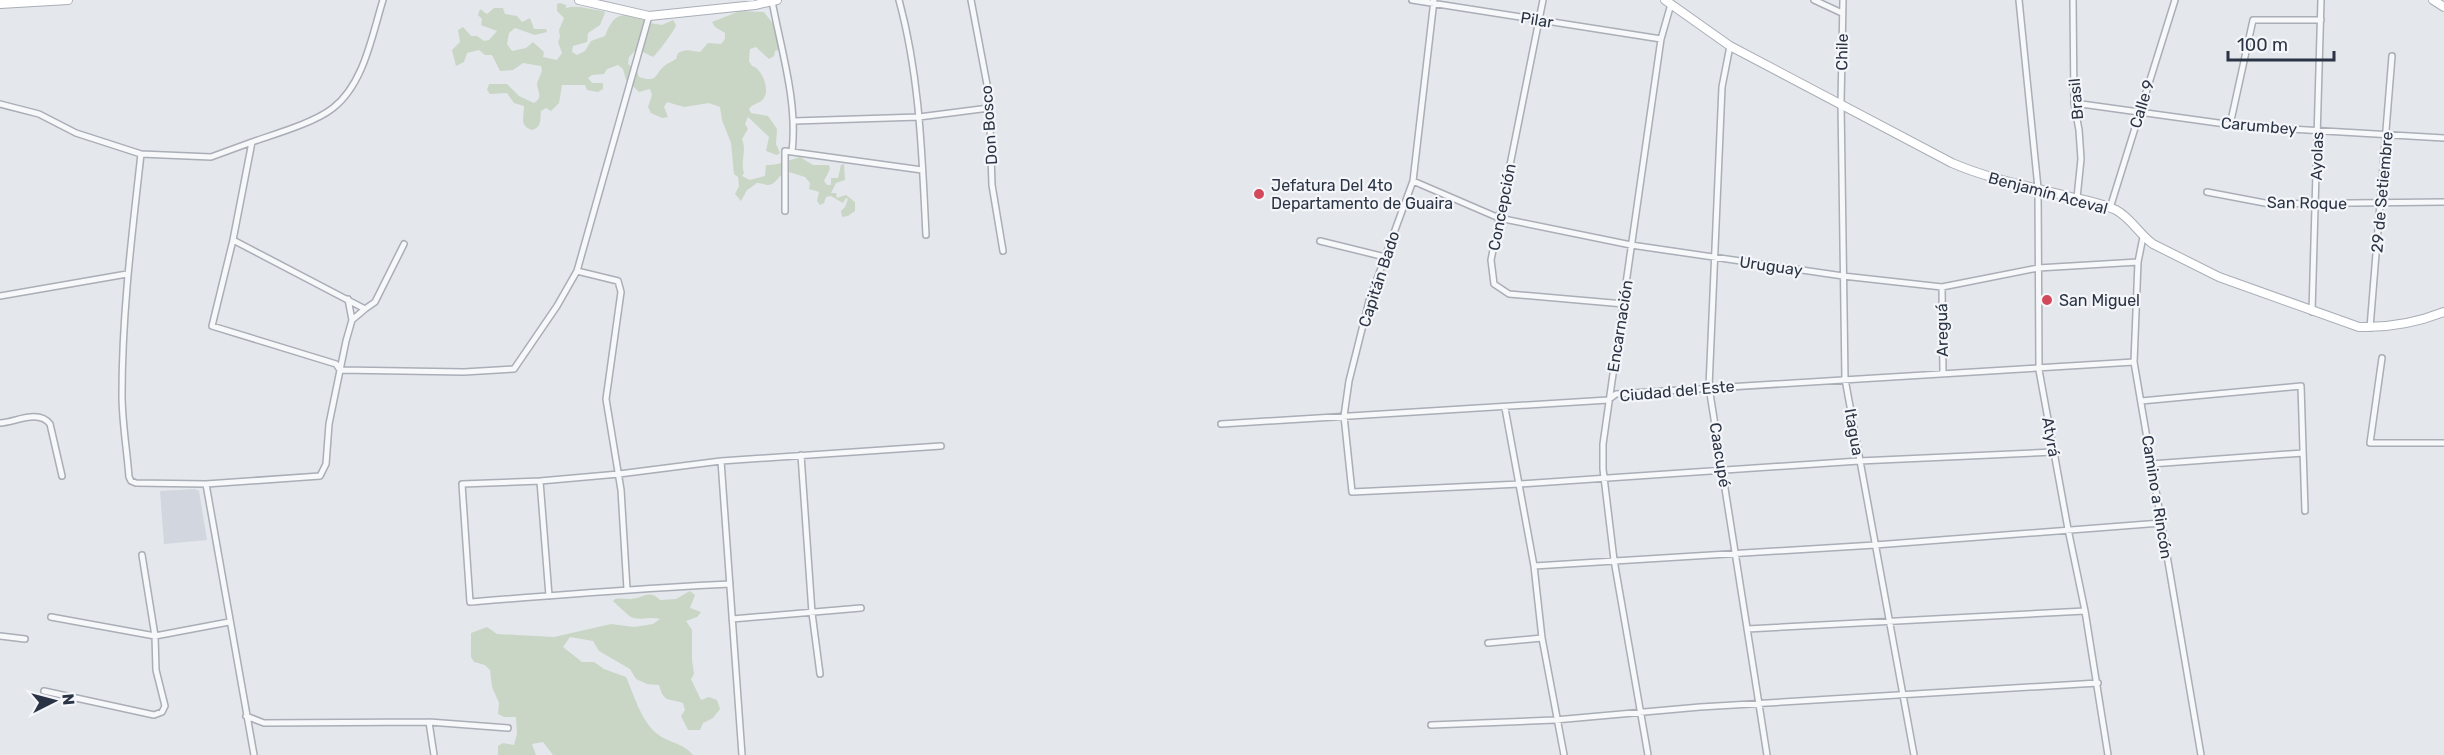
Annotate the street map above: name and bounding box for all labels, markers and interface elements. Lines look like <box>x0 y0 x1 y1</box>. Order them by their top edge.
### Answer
street label: Pilar <box>1519 8 1555 32</box>
scale bar <box>2228 24 2334 62</box>
street label: Chile <box>1832 33 1852 71</box>
text: 100 m <box>2237 34 2288 56</box>
street label: Calle 9 <box>2126 77 2158 131</box>
street label: Brasil <box>2065 78 2087 120</box>
street label: Don Bosco <box>977 84 1001 166</box>
street label: Carumbey <box>2220 113 2298 139</box>
street label: 29 de Setiembre <box>2367 130 2397 253</box>
street label: Ayolas <box>2307 131 2327 181</box>
street label: Concepción <box>1484 162 1520 252</box>
street label: Benjamín Aceval <box>1986 168 2110 218</box>
place label: Jefatura Del 4to Departamento de Guaira <box>1271 176 1453 213</box>
marker: Jefatura Del 4to Departamento de Guaira <box>1252 187 1266 201</box>
street label: San Roque <box>2267 193 2347 213</box>
street label: Capitán Bado <box>1355 229 1403 329</box>
street label: Uruguay <box>1738 252 1804 280</box>
street label: Encarnación <box>1603 278 1637 374</box>
place label: San Miguel <box>2059 291 2140 310</box>
marker: San Miguel <box>2040 293 2054 307</box>
street label: Areguá <box>1932 303 1952 357</box>
street label: Ciudad del Este <box>1619 377 1735 405</box>
street label: Itagua <box>1841 407 1867 457</box>
street label: Atyrá <box>2038 416 2064 458</box>
street label: Caacupé <box>1706 421 1734 489</box>
street label: Camino a Rincón <box>2138 434 2176 560</box>
north arrow <box>24 671 84 731</box>
text: N <box>58 693 78 706</box>

